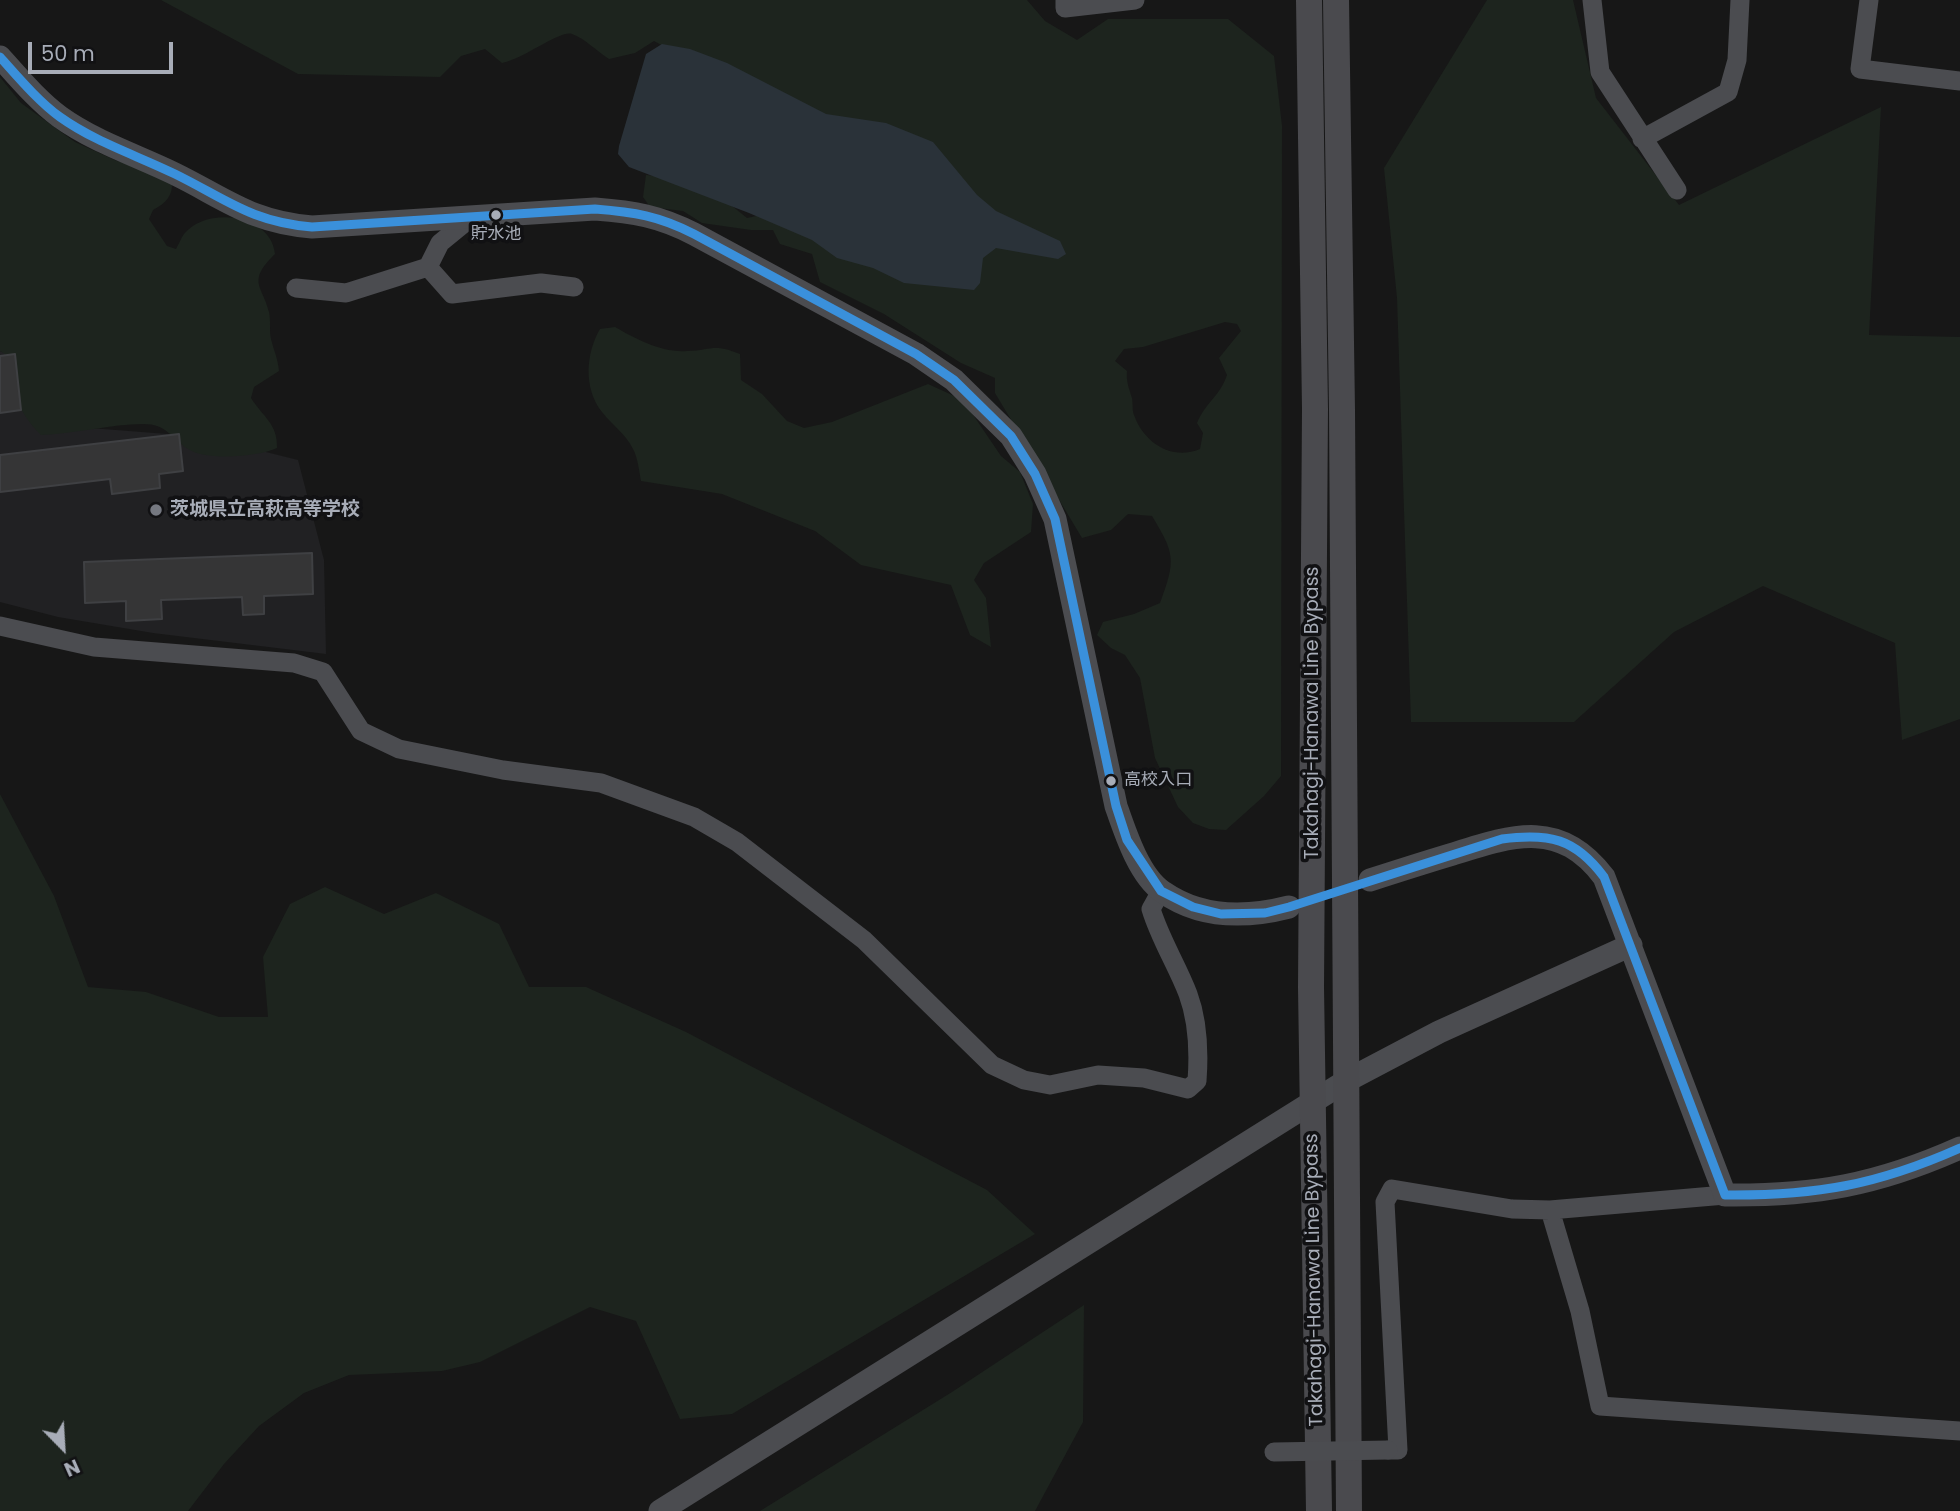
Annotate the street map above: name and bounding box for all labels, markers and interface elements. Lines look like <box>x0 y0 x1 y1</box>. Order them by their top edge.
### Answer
scale bar <box>32 28 177 72</box>
text: 50 m <box>41 39 95 68</box>
marker: 貯水池 <box>489 208 503 222</box>
place label: 貯水池 <box>471 225 521 245</box>
place label: 茨城県立高萩高等学校 <box>170 499 360 521</box>
marker: 茨城県立高萩高等学校 <box>148 502 164 518</box>
street label: Takahagi-Hanawa Line Bypass <box>1302 567 1324 859</box>
place label: 高校入口 <box>1124 771 1192 791</box>
marker: 高校入口 <box>1104 774 1118 788</box>
street label: Takahagi-Hanawa Line Bypass <box>1301 1133 1329 1427</box>
north arrow <box>28 1413 98 1483</box>
text: N <box>60 1452 84 1483</box>

